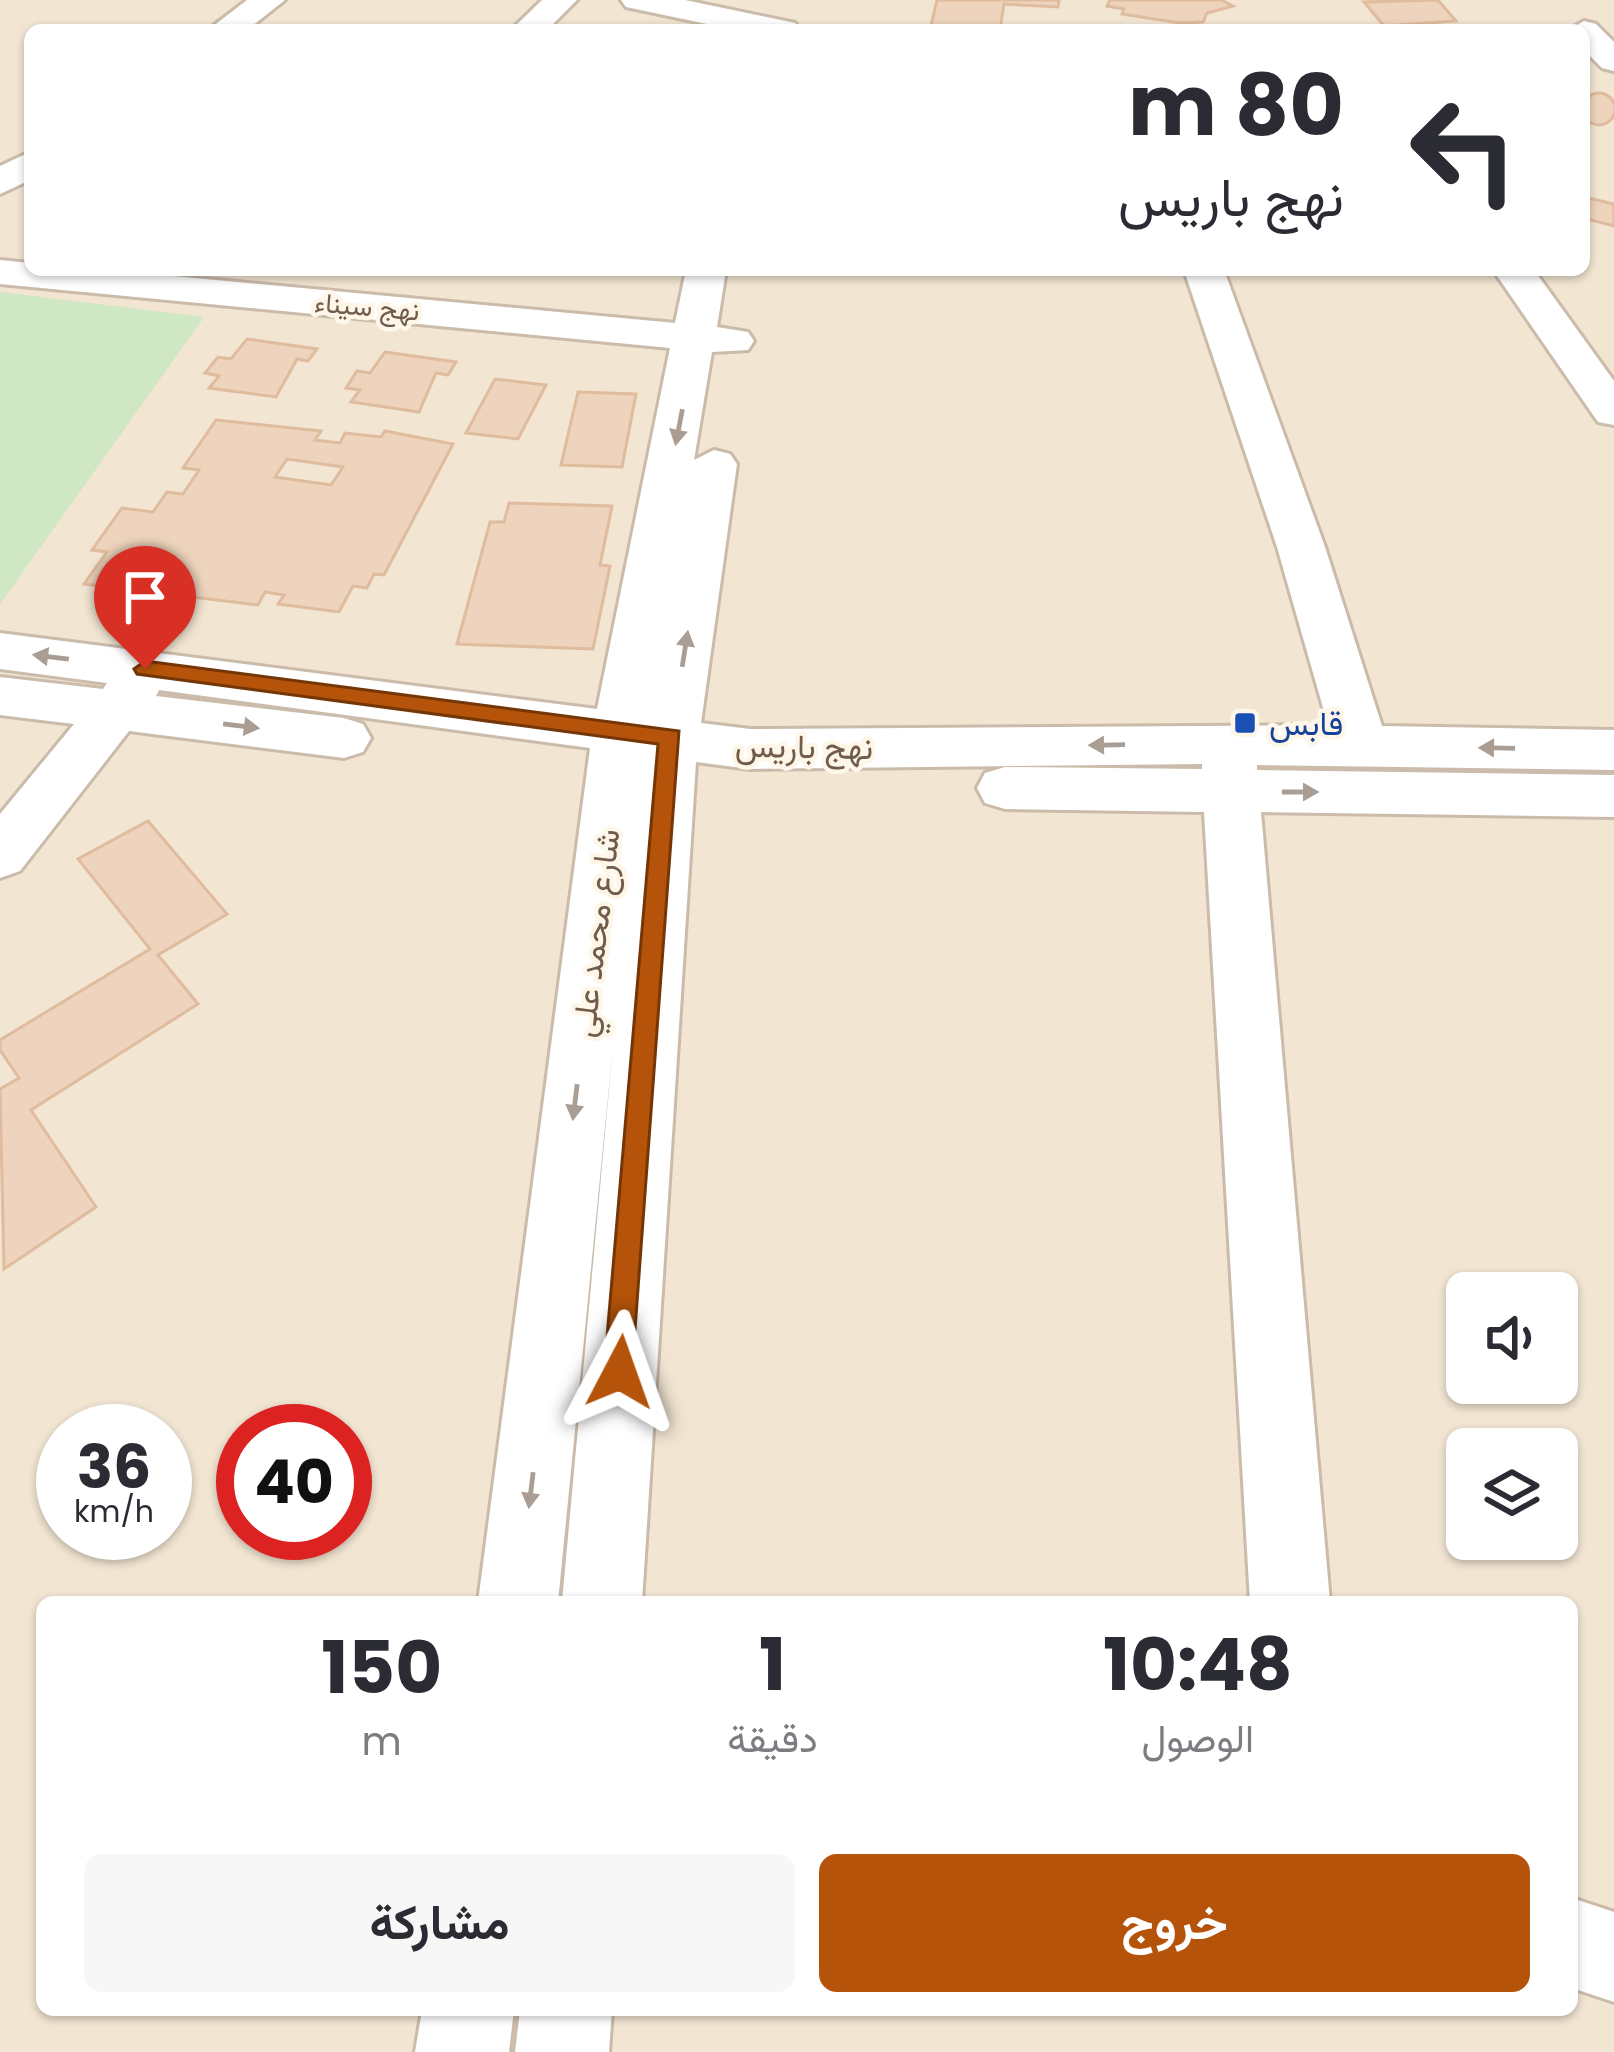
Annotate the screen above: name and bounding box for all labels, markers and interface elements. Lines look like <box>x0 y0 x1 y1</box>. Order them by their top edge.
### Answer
text: 80 m <box>1128 47 1344 164</box>
icon: left <box>1386 72 1542 228</box>
text: نهج باريس <box>1118 159 1344 235</box>
street label: نهج سيناء <box>313 283 421 330</box>
one-way arrow <box>669 408 688 446</box>
pin <box>94 546 196 669</box>
icon: arrive <box>112 564 178 630</box>
one-way arrow <box>675 630 694 667</box>
one-way arrow <box>32 648 69 667</box>
place label: قابس <box>1269 700 1343 747</box>
marker: قابس <box>1232 710 1258 736</box>
one-way arrow <box>223 717 260 736</box>
street label: نهج باريس <box>735 722 873 771</box>
one-way arrow <box>1087 735 1125 755</box>
one-way arrow <box>1477 738 1515 757</box>
one-way arrow <box>1282 782 1320 802</box>
street label: شارع محمد علي <box>559 826 635 1040</box>
one-way arrow <box>566 1084 585 1121</box>
map controls <box>1446 1272 1578 1560</box>
button: sound <box>1446 1272 1578 1404</box>
position arrow <box>557 1309 683 1435</box>
speed limit sign: 40 <box>216 1404 372 1560</box>
text: 36 <box>77 1425 151 1509</box>
button: layers <box>1446 1428 1578 1560</box>
one-way arrow <box>521 1472 540 1509</box>
text: km/h <box>74 1490 154 1533</box>
text: 1 <box>759 1614 786 1715</box>
text: 10:48 <box>1103 1614 1293 1715</box>
text: 150 <box>321 1617 442 1718</box>
text: دقيقة <box>727 1711 818 1766</box>
text: الوصول <box>1142 1711 1254 1766</box>
text: m <box>362 1714 402 1769</box>
button: مشاركة <box>84 1854 795 1992</box>
button: خروج <box>819 1854 1530 1992</box>

